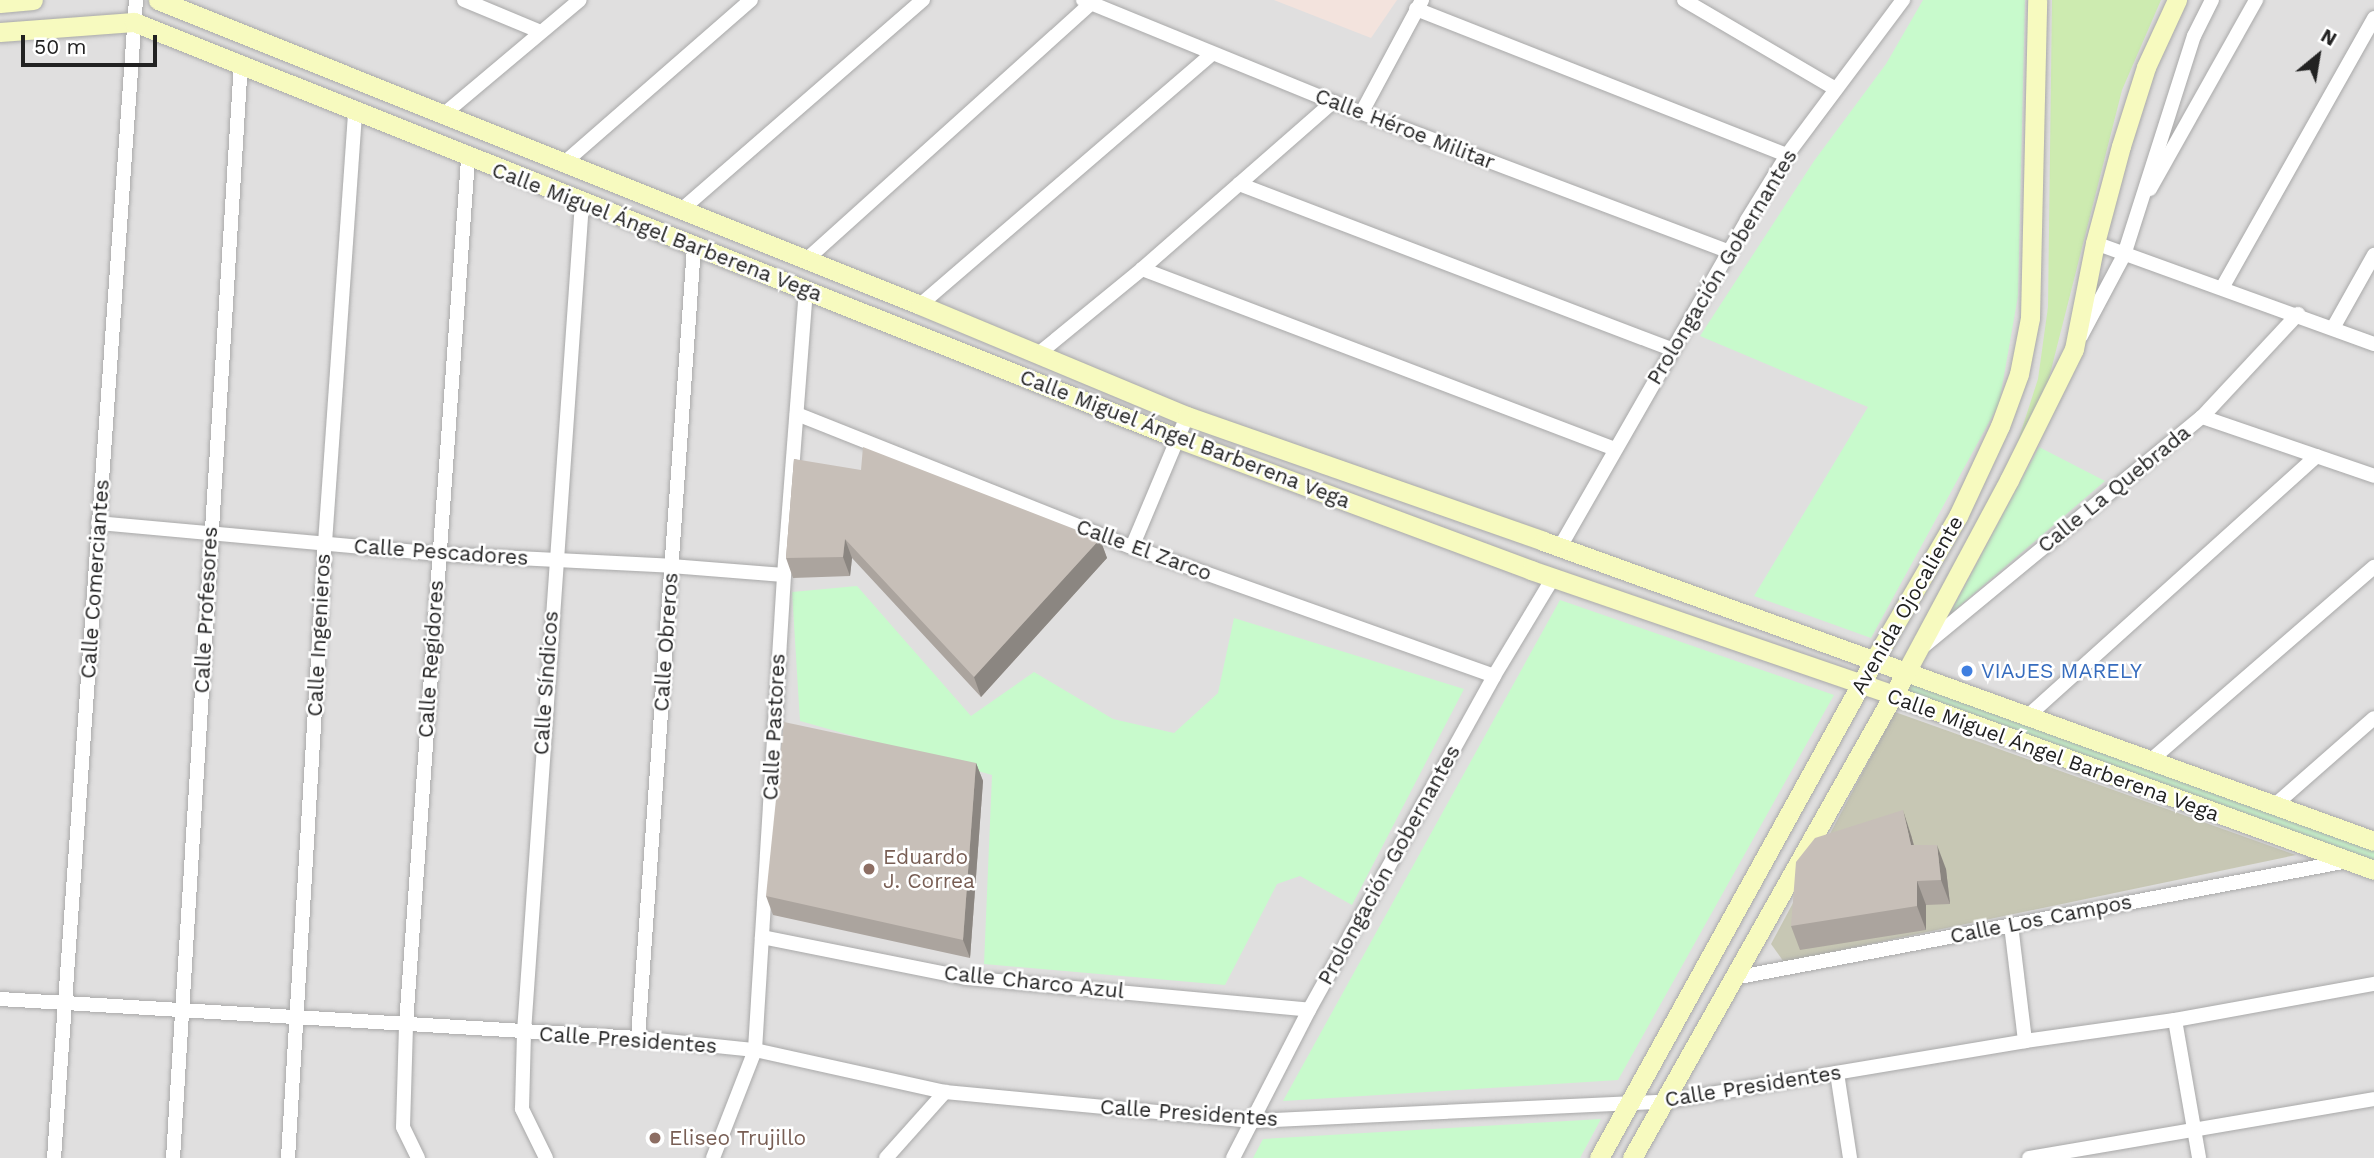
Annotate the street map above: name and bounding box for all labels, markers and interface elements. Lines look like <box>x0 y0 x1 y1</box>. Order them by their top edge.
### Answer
scale bar <box>24 21 161 65</box>
north arrow <box>2283 21 2353 91</box>
text: N <box>2317 24 2341 51</box>
text: 50 m <box>34 34 86 59</box>
street label: Calle Héroe Militar <box>1311 83 1499 175</box>
street label: Prolongación Gobernantes <box>1642 145 1802 389</box>
street label: Calle Miguel Ángel Barberena Vega <box>487 157 827 307</box>
street label: Calle Miguel Ángel Barberena Vega <box>1015 364 1355 514</box>
street label: Calle La Quebrada <box>2033 420 2195 558</box>
street label: Calle Comerciantes <box>75 478 115 680</box>
street label: Avenida Ojocaliente <box>1846 511 1968 699</box>
street label: Calle El Zarco <box>1072 514 1216 586</box>
street label: Calle Profesores <box>189 526 223 694</box>
street label: Calle Pescadores <box>353 533 529 571</box>
street label: Calle Ingenieros <box>302 553 336 717</box>
street label: Calle Obreros <box>649 572 683 712</box>
street label: Calle Regidores <box>413 579 449 739</box>
street label: Calle Síndicos <box>528 610 564 756</box>
street label: Calle Pastores <box>758 653 790 801</box>
place label: VIAJES MARELY <box>1981 658 2142 684</box>
marker: VIAJES MARELY <box>1959 663 1975 679</box>
street label: Calle Miguel Ángel Barberena Vega <box>1882 682 2224 828</box>
street label: Prolongación Gobernantes <box>1312 741 1466 989</box>
place label: Eduardo J. Correa <box>883 844 975 894</box>
marker: Eduardo J. Correa <box>861 861 877 877</box>
street label: Calle Los Campos <box>1948 889 2134 949</box>
street label: Calle Charco Azul <box>942 960 1126 1004</box>
street label: Calle Presidentes <box>538 1021 718 1059</box>
street label: Calle Presidentes <box>1663 1060 1843 1112</box>
street label: Calle Presidentes <box>1099 1094 1279 1132</box>
place label: Eliseo Trujillo <box>669 1125 807 1151</box>
marker: Eliseo Trujillo <box>647 1130 663 1146</box>

